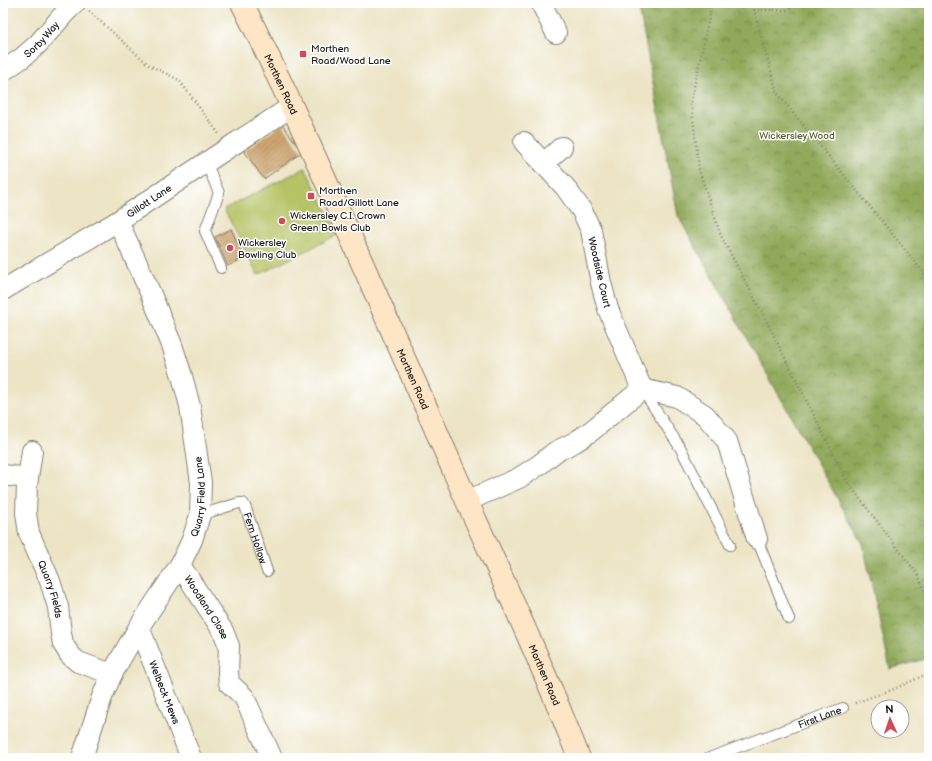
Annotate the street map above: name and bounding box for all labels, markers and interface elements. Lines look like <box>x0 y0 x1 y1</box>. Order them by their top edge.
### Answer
street label: Sorby Way <box>22 19 62 61</box>
place label: Morthen Road/Wood Lane <box>311 43 391 67</box>
marker: Morthen Road/Wood Lane <box>298 49 308 59</box>
street label: Morthen Road <box>261 52 300 117</box>
park label: Wickersley Wood <box>759 130 835 142</box>
street label: Gillott Lane <box>125 182 174 221</box>
place label: Morthen Road/Gillott Lane <box>319 185 399 209</box>
marker: Morthen Road/Gillott Lane <box>306 191 316 201</box>
place label: Wickersley C.I. Crown Green Bowls Club <box>290 210 386 234</box>
marker: Wickersley C.I. Crown Green Bowls Club <box>277 216 287 226</box>
street label: Woodside Court <box>585 236 613 309</box>
place label: Wickersley Bowling Club <box>238 237 297 261</box>
marker: Wickersley Bowling Club <box>225 243 235 253</box>
street label: Morthen Road <box>394 347 431 412</box>
street label: Quarry Field Lane <box>188 456 208 538</box>
street label: Fern Hollow <box>241 511 269 566</box>
street label: Quarry Fields <box>35 559 64 619</box>
street label: Woodland Close <box>181 573 231 641</box>
street label: Morthen Road <box>526 643 562 708</box>
street label: Welbeck Mews <box>146 659 182 726</box>
north arrow <box>870 699 910 739</box>
text: N <box>885 703 894 716</box>
street label: First Lane <box>797 704 843 731</box>

